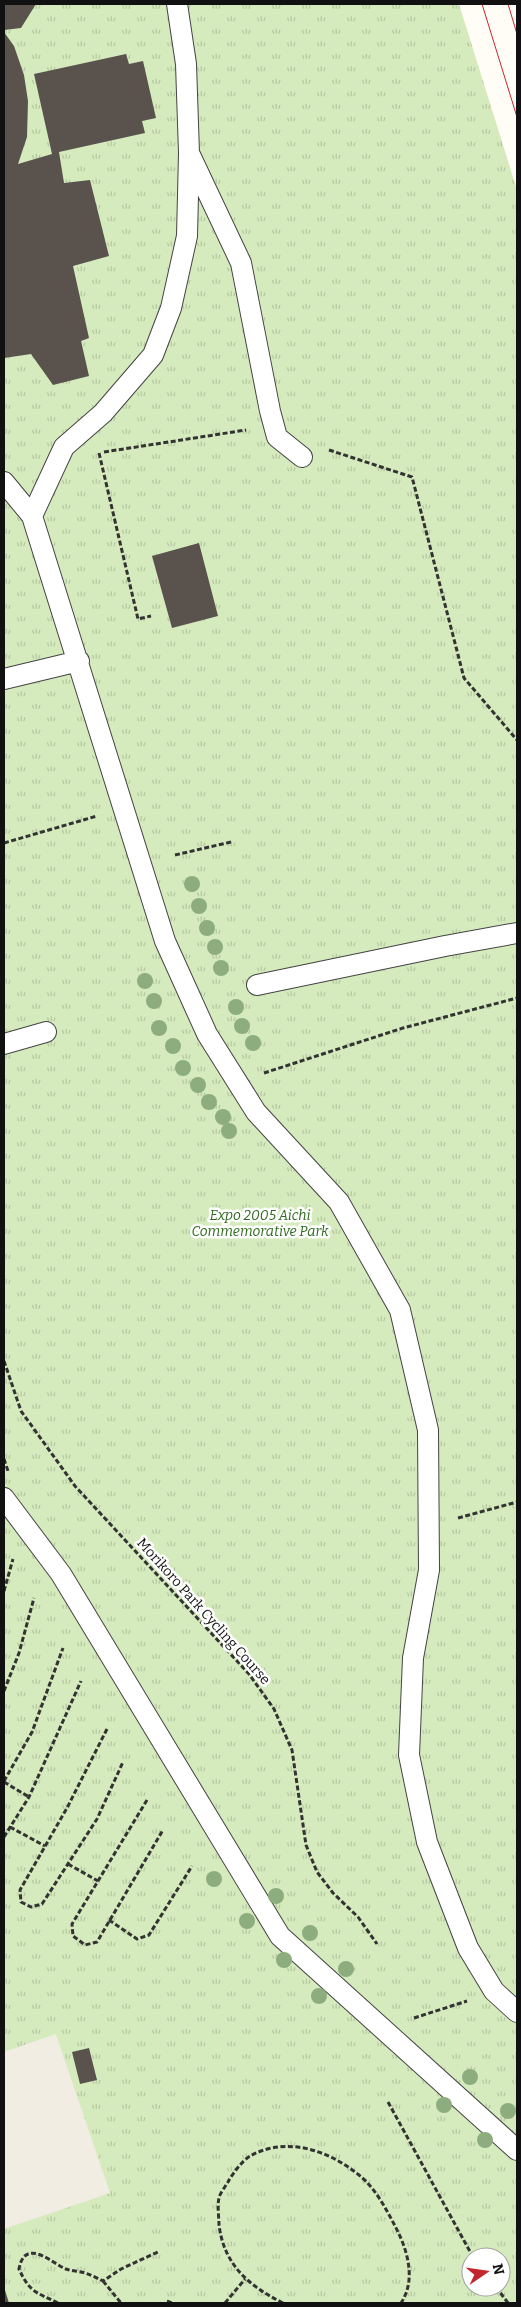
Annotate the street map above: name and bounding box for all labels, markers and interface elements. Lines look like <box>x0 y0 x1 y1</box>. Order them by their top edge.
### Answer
park label: Expo 2005 Aichi Commemorative Park <box>191 1207 329 1240</box>
street label: Morikoro Park Cycling Course <box>133 1535 274 1688</box>
north arrow <box>461 2247 511 2297</box>
text: N <box>489 2262 508 2277</box>

